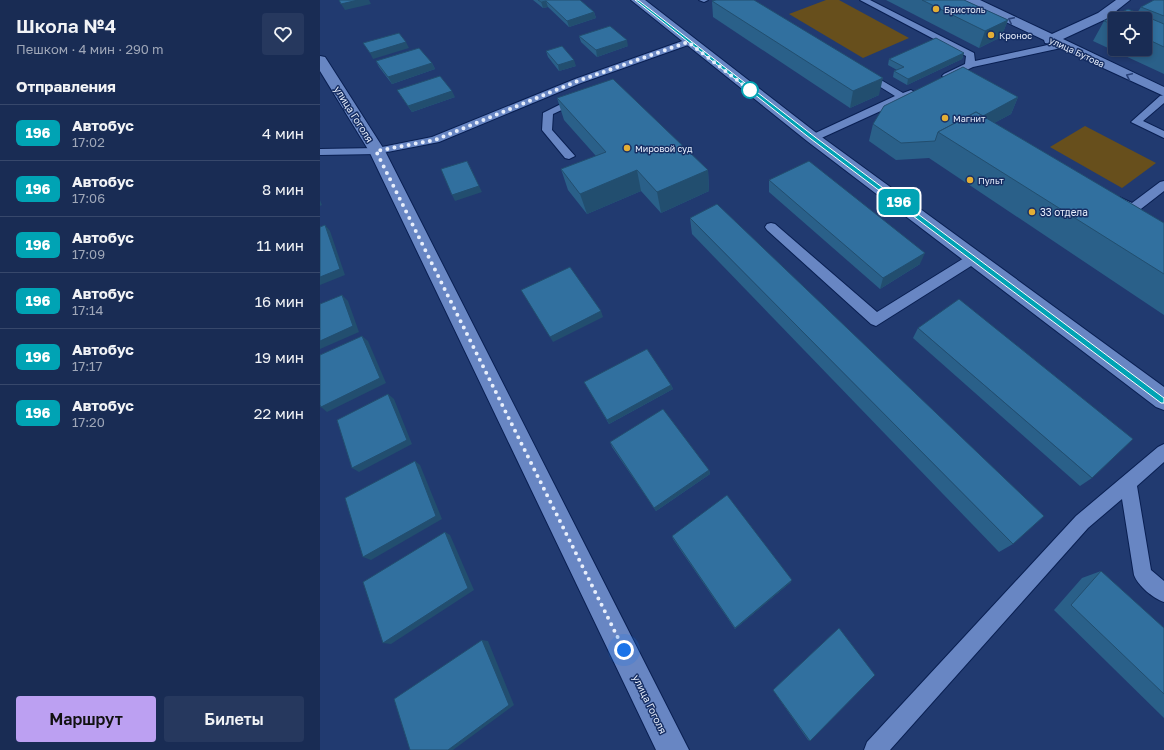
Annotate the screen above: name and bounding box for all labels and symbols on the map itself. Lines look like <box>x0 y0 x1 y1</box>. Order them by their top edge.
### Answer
marker: Бристоль <box>931 4 941 14</box>
place label: Бристоль <box>944 4 986 15</box>
one-way arrow <box>1008 17 1015 25</box>
marker: Кронос <box>986 30 996 40</box>
place label: Кронос <box>999 30 1032 41</box>
street label: улица Бутова <box>1048 34 1106 70</box>
one-way arrow <box>1125 73 1133 81</box>
unlabelled marker <box>741 81 759 99</box>
street label: улица Гоголя <box>332 84 376 144</box>
marker: Магнит <box>940 113 950 123</box>
place label: Магнит <box>953 113 986 124</box>
marker: Мировой суд <box>622 143 632 153</box>
place label: Мировой суд <box>635 143 693 154</box>
marker: Пульт <box>965 175 975 185</box>
place label: Пульт <box>978 175 1004 186</box>
line badge: 196 <box>876 189 922 215</box>
place label: 33 отдела <box>1040 206 1088 218</box>
marker: 33 отдела <box>1027 207 1037 217</box>
your location <box>614 640 634 660</box>
street label: улица Гоголя <box>631 672 669 736</box>

